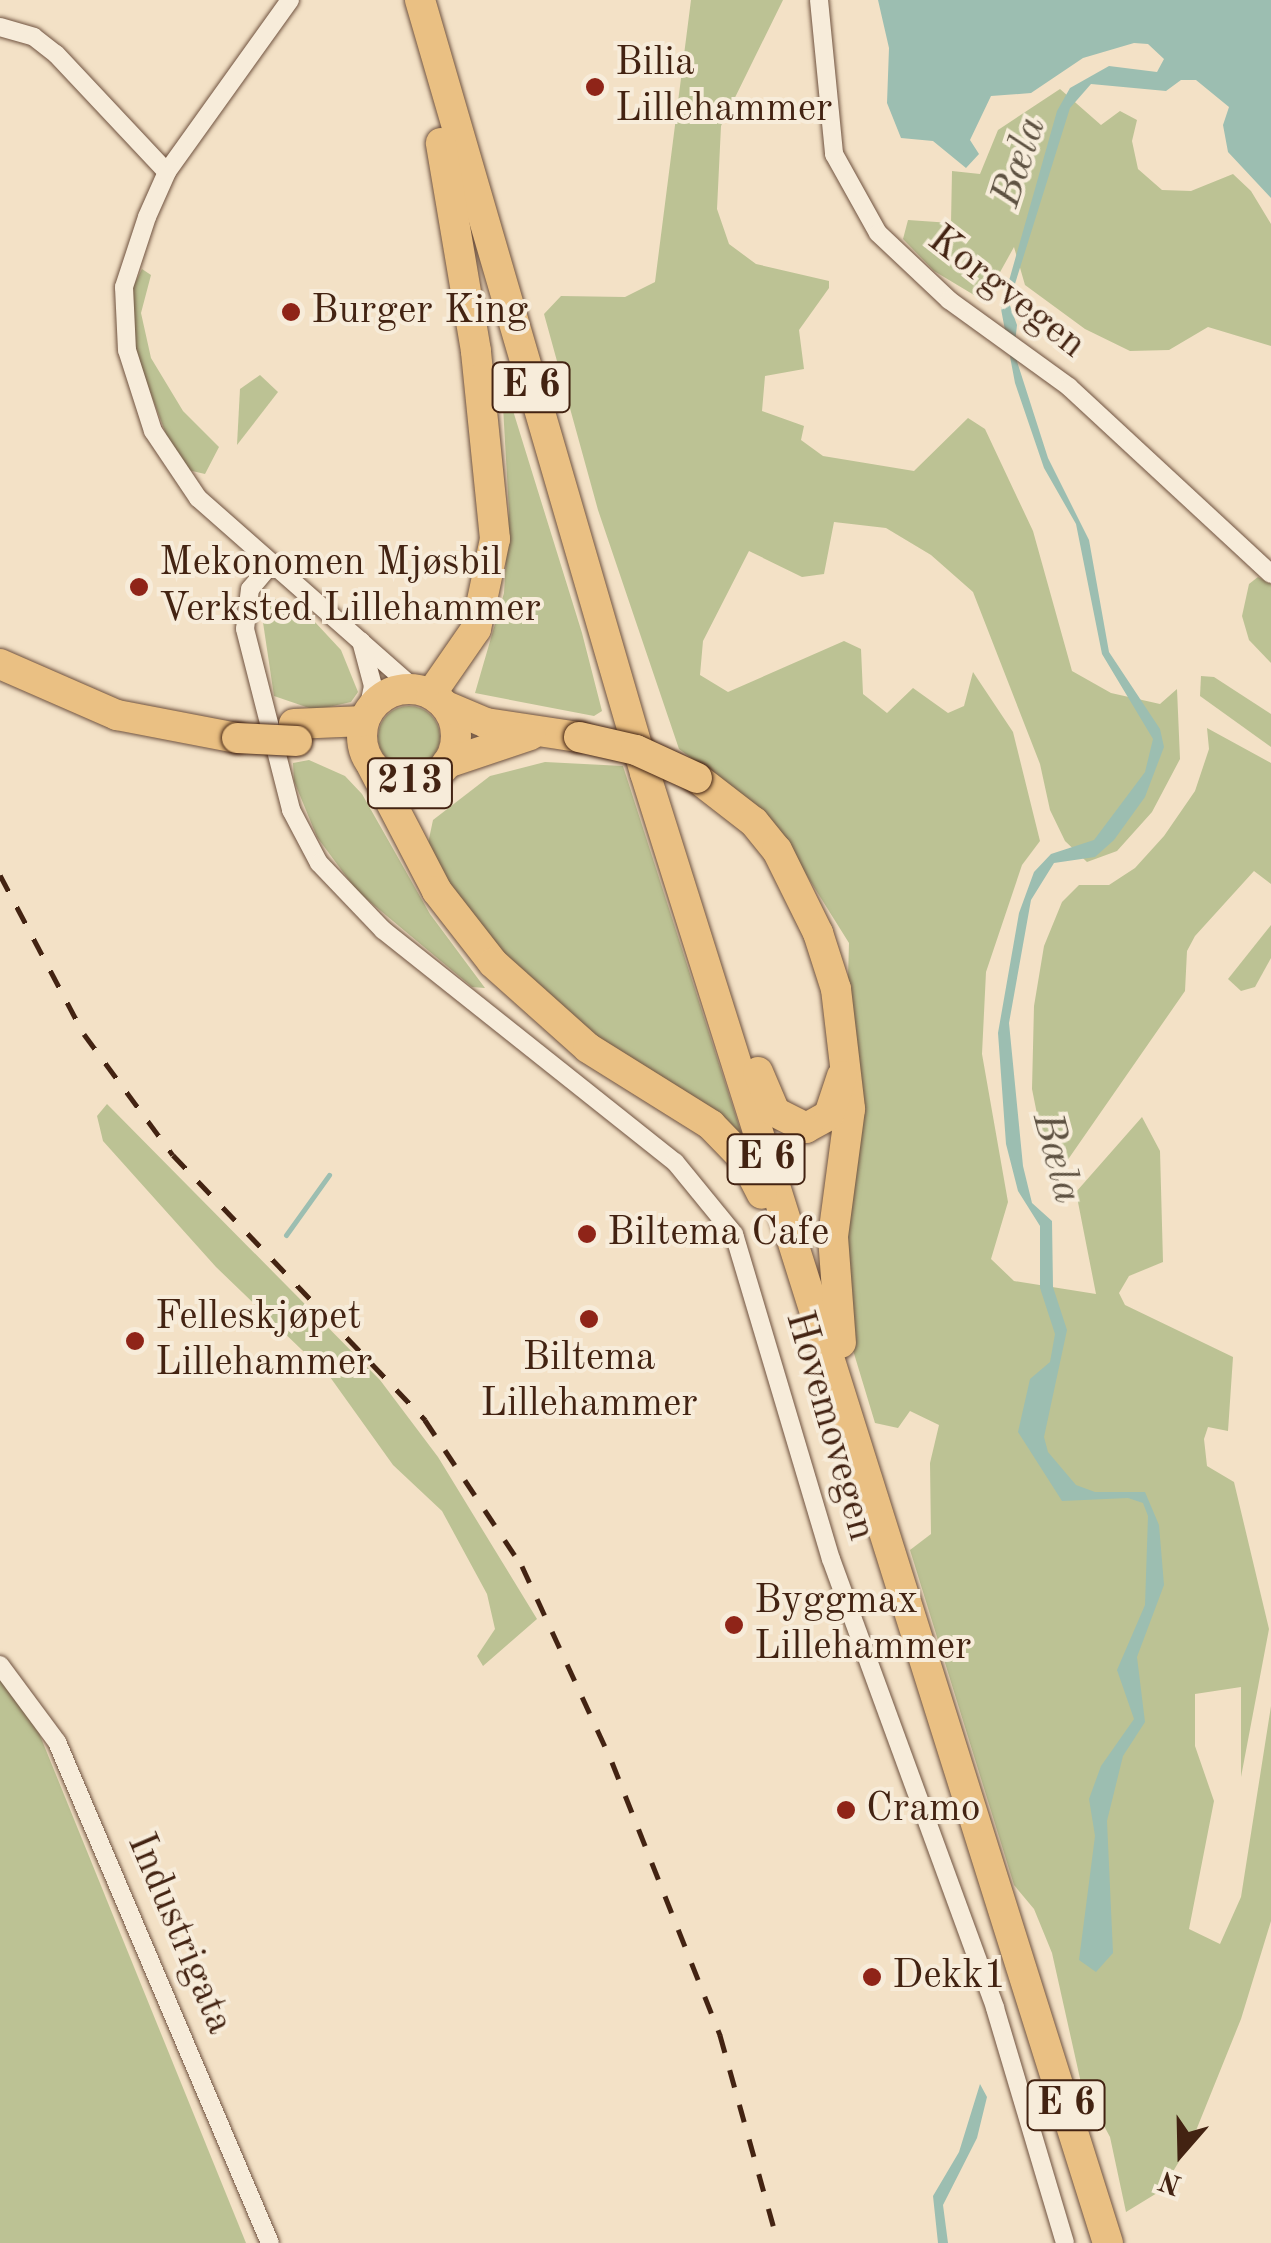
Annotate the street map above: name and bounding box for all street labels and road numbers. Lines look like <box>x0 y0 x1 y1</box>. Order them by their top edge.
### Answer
street label: Korgvegen <box>917 216 1095 370</box>
road number: E 6 <box>491 354 571 420</box>
road number: 213 <box>365 750 455 816</box>
road number: E 6 <box>726 1126 806 1192</box>
street label: Hovemovegen <box>773 1306 885 1546</box>
street label: Industrigata <box>115 1826 243 2042</box>
road number: E 6 <box>1026 2072 1106 2138</box>

